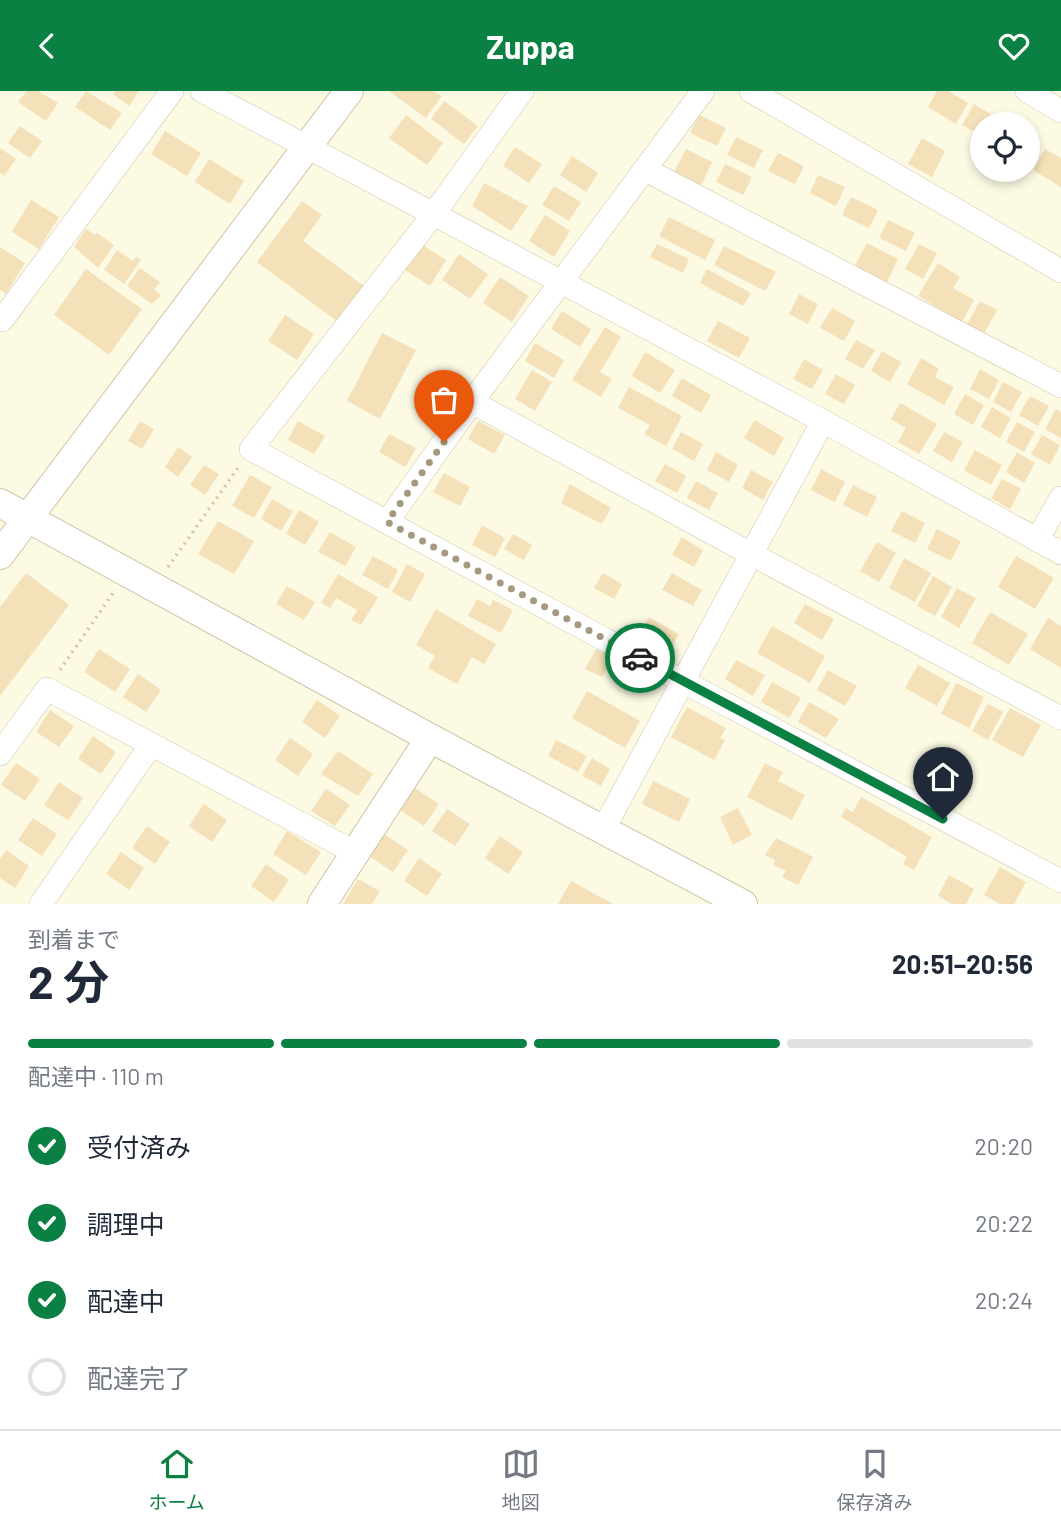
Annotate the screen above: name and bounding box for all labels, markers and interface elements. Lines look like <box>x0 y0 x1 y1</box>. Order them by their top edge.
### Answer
icon: back <box>28 27 66 65</box>
text: Zuppa <box>486 27 575 65</box>
icon: heart <box>995 27 1033 65</box>
map controls <box>970 112 1040 182</box>
button: locate <box>970 112 1040 182</box>
pin <box>414 370 474 442</box>
icon: bag <box>425 381 463 419</box>
courier <box>605 623 675 693</box>
icon: car <box>621 639 659 677</box>
pin <box>913 747 973 819</box>
icon: home <box>924 758 962 796</box>
text: 到着まで <box>28 925 120 953</box>
text: 20:51–20:56 <box>892 948 1033 979</box>
text: 2 分 <box>28 953 109 1008</box>
text: 配達中 · 110 m <box>28 1062 164 1090</box>
icon: check <box>28 1127 66 1165</box>
text: 受付済み <box>87 1131 191 1162</box>
text: 20:20 <box>975 1132 1033 1160</box>
icon: check <box>28 1204 66 1242</box>
text: 調理中 <box>87 1208 165 1239</box>
text: 20:22 <box>975 1209 1033 1237</box>
icon: check <box>28 1281 66 1319</box>
text: 配達中 <box>87 1285 165 1316</box>
text: 20:24 <box>975 1286 1033 1314</box>
text: 配達完了 <box>87 1362 191 1393</box>
tab: ホーム <box>148 1445 205 1514</box>
tab: 地図 <box>502 1445 540 1514</box>
tab: 保存済み <box>837 1445 913 1514</box>

